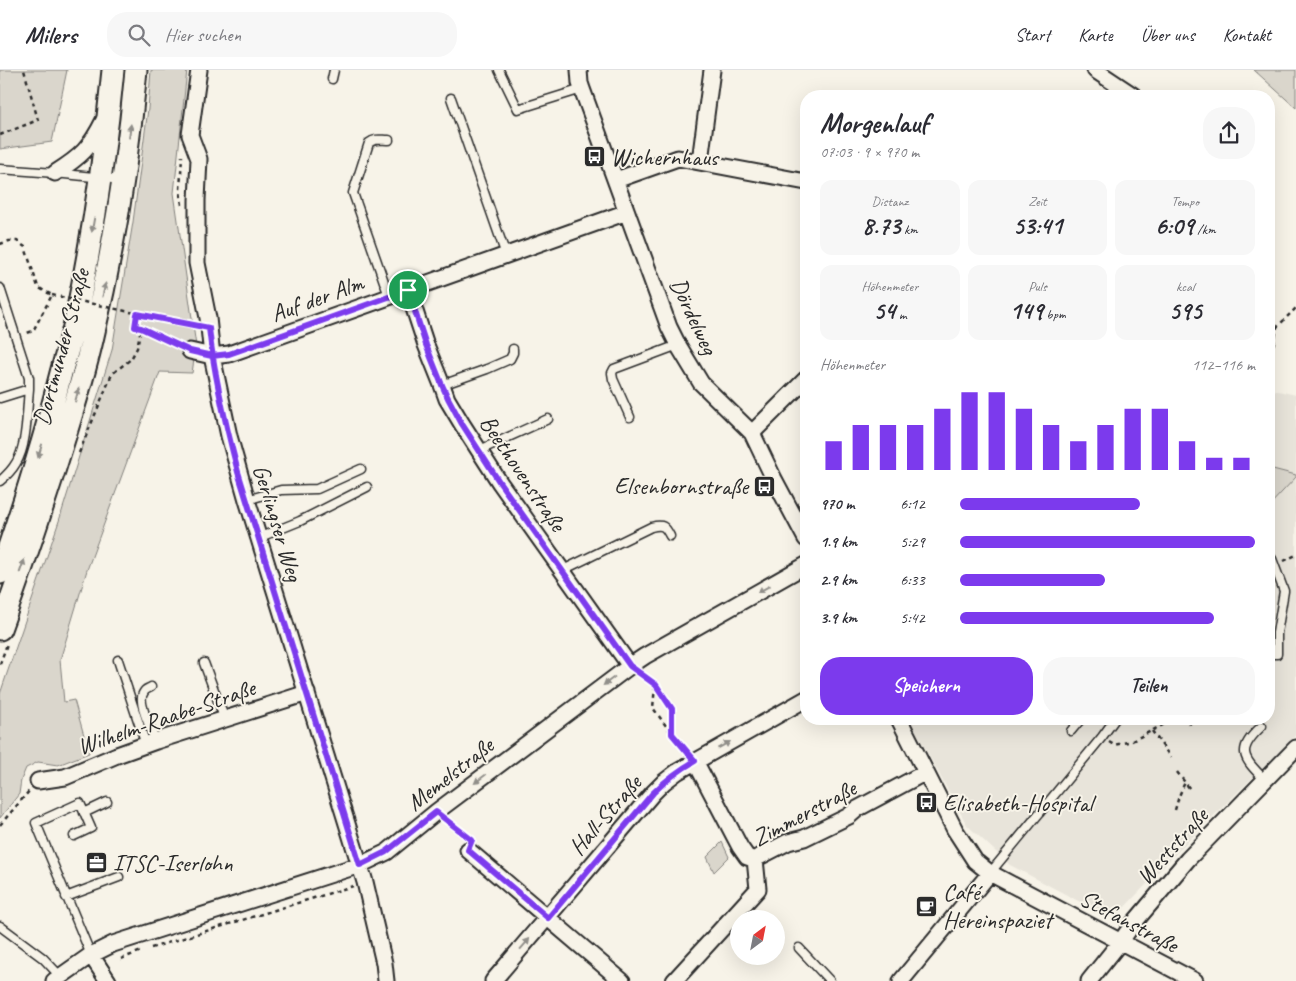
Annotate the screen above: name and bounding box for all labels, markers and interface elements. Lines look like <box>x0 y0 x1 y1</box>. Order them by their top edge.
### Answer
search box <box>107 12 457 57</box>
text: Milers <box>25 20 77 50</box>
icon: search <box>125 21 153 49</box>
text: Hier suchen <box>165 23 241 47</box>
text: Start <box>1015 24 1050 46</box>
text: Karte <box>1078 24 1113 46</box>
text: Über uns <box>1141 24 1195 46</box>
text: Kontakt <box>1223 24 1271 46</box>
text: Morgenlauf <box>820 105 929 140</box>
button: share <box>1203 107 1255 159</box>
one-way arrow <box>126 123 134 139</box>
place label: Wichernhaus <box>611 142 720 172</box>
text: 07:03 · 9 × 970 m <box>820 142 919 162</box>
bus stop icon: Wichernhaus <box>583 145 607 169</box>
text: Distanz <box>872 193 908 210</box>
text: Zeit <box>1028 193 1047 210</box>
text: Tempo <box>1171 193 1199 210</box>
text: 8.73 <box>862 210 901 242</box>
text: 53:41 <box>1013 210 1062 242</box>
text: 6:09 <box>1155 210 1194 242</box>
one-way arrow <box>89 218 97 234</box>
text: km <box>901 221 918 238</box>
text: /km <box>1194 221 1215 238</box>
street label: Dortmunder Straße <box>26 263 97 428</box>
street label: Auf der Alm <box>267 267 369 329</box>
pin <box>387 269 429 311</box>
street label: Dördelweg <box>663 273 726 361</box>
icon: arrive <box>394 276 422 304</box>
text: Höhenmeter <box>861 278 918 295</box>
text: Puls <box>1028 278 1047 295</box>
text: kcal <box>1176 278 1194 295</box>
one-way arrow <box>100 283 108 298</box>
text: 54 <box>873 295 895 327</box>
text: 149 <box>1009 295 1043 327</box>
text: 595 <box>1169 295 1201 327</box>
text: m <box>895 306 907 323</box>
text: bpm <box>1043 306 1066 323</box>
text: Höhenmeter <box>820 355 885 375</box>
text: 112–116 m <box>1192 355 1255 375</box>
one-way arrow <box>73 388 81 403</box>
street label: Beethovenstraße <box>473 409 574 539</box>
one-way arrow <box>35 444 43 459</box>
street label: Gerlingser Weg <box>246 461 310 586</box>
place label: Elsenbornstraße <box>614 471 750 501</box>
bus stop icon: Elsenbornstraße <box>752 474 776 498</box>
text: 970 m <box>820 494 854 514</box>
text: 6:12 <box>900 494 925 514</box>
text: 1.9 km <box>820 532 857 552</box>
text: 5:29 <box>900 532 925 552</box>
one-way arrow <box>19 559 26 574</box>
text: 2.9 km <box>820 570 857 590</box>
text: 6:33 <box>900 570 925 590</box>
one-way arrow <box>756 585 771 593</box>
text: 3.9 km <box>820 608 857 628</box>
text: 5:42 <box>900 608 925 628</box>
button: Speichern <box>820 657 1033 715</box>
button: Teilen <box>1043 657 1255 715</box>
street label: Wilhelm-Raabe-Straße <box>73 672 261 761</box>
one-way arrow <box>602 676 616 686</box>
street label: Memelstraße <box>400 729 501 817</box>
one-way arrow <box>717 741 732 749</box>
street label: Hall-Straße <box>562 767 649 861</box>
street label: Zimmerstraße <box>747 772 863 853</box>
one-way arrow <box>473 774 487 784</box>
place label: Elisabeth-Hospital <box>943 788 1096 818</box>
bus stop icon: Elisabeth-Hospital <box>915 791 939 815</box>
street label: Weststraße <box>1130 800 1216 891</box>
place label: ITSC-Iserlohn <box>113 848 233 878</box>
office icon: ITSC-Iserlohn <box>85 851 109 875</box>
place label: Café Hereinspaziet <box>943 877 1055 935</box>
street label: Stefanstraße <box>1075 883 1185 960</box>
cafe icon: Café Hereinspaziet <box>915 894 939 918</box>
north arrow <box>730 910 785 965</box>
map controls <box>730 910 785 965</box>
one-way arrow <box>519 938 530 951</box>

